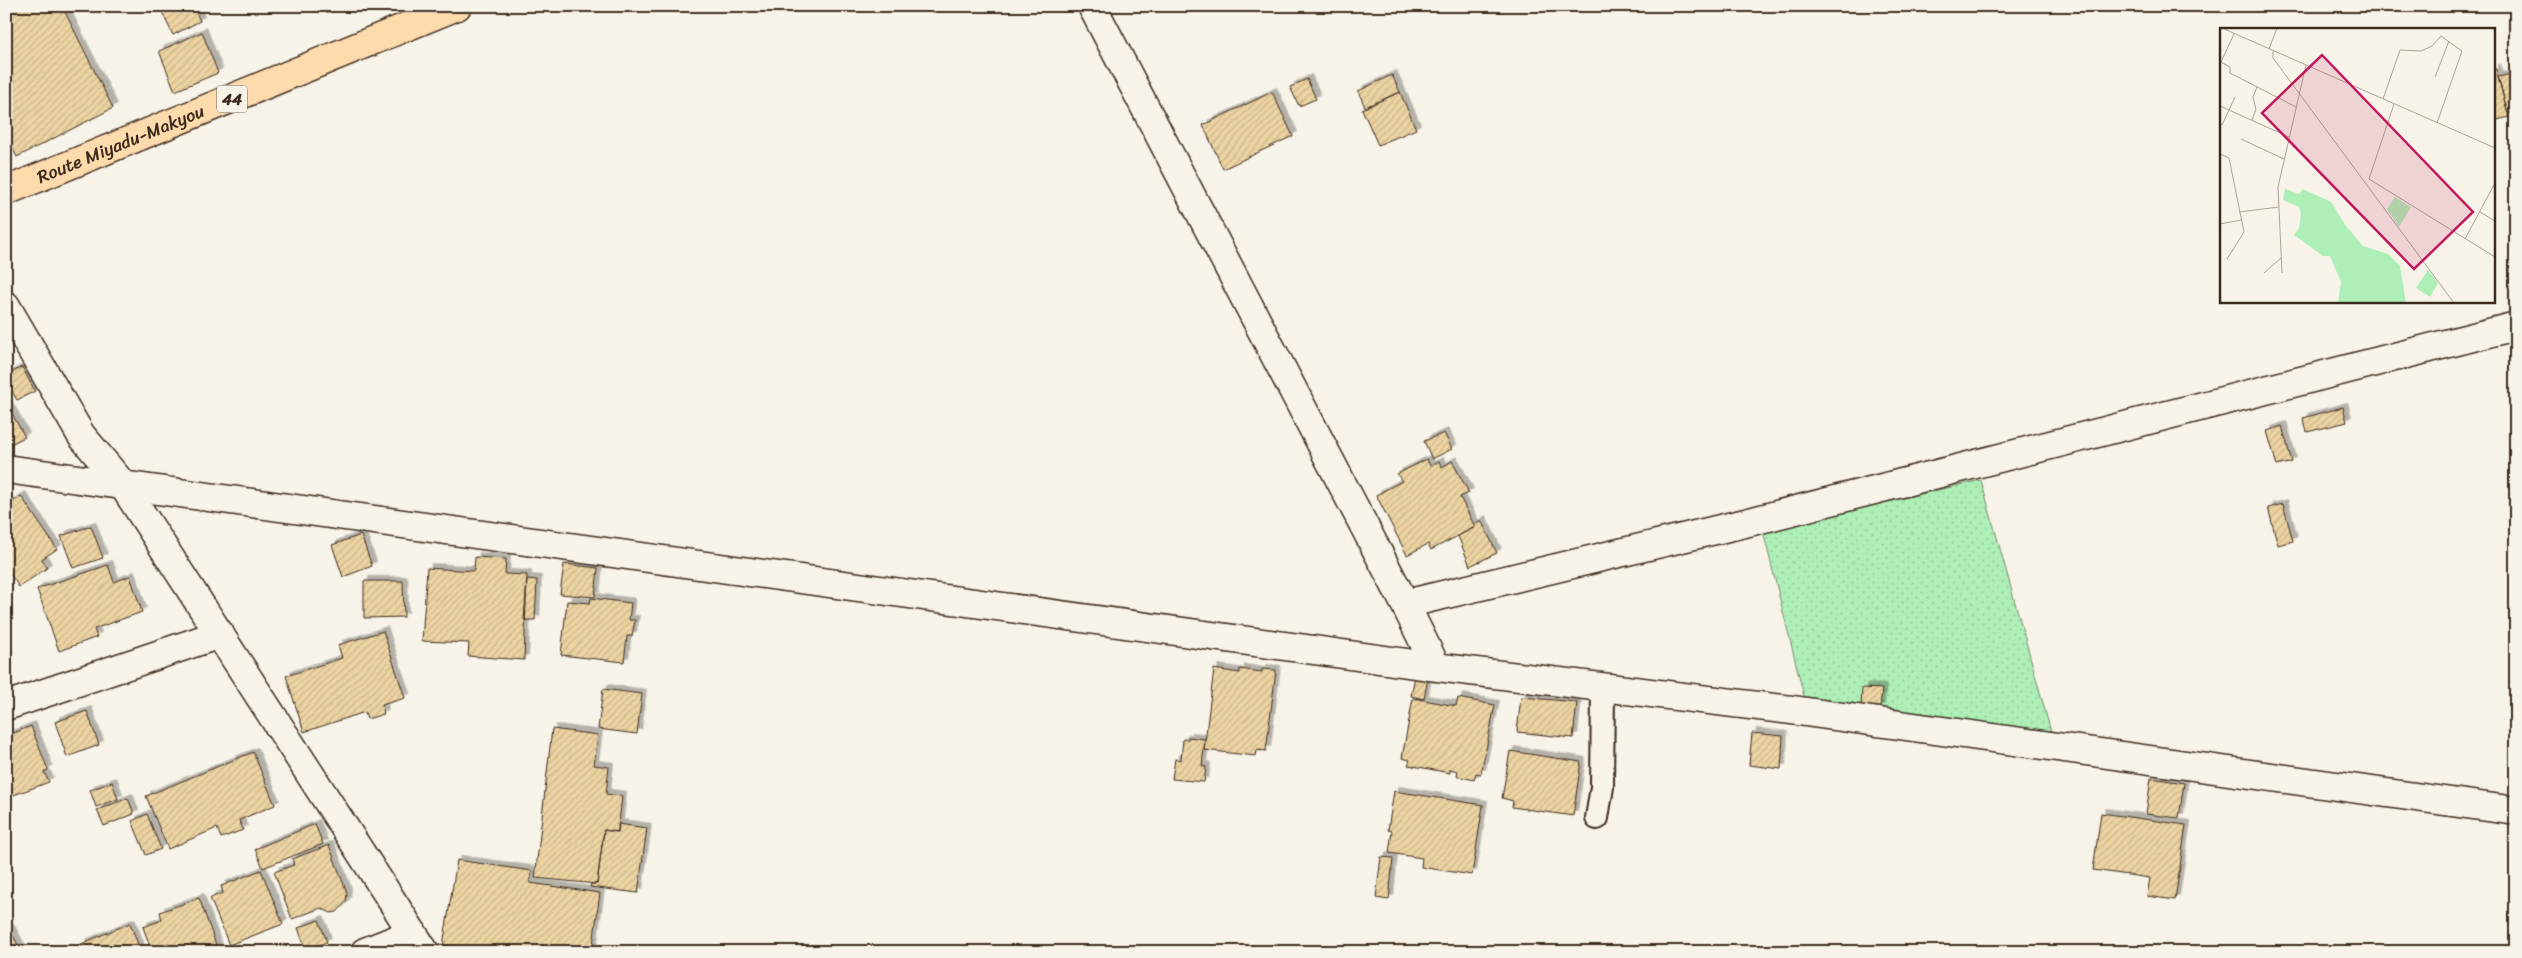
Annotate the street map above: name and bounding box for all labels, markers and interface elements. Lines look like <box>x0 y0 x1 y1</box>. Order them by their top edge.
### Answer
inset map <box>2220 28 2494 302</box>
road number: 44 <box>217 86 247 112</box>
street label: Route Miyadu-Makyou <box>32 95 210 193</box>

